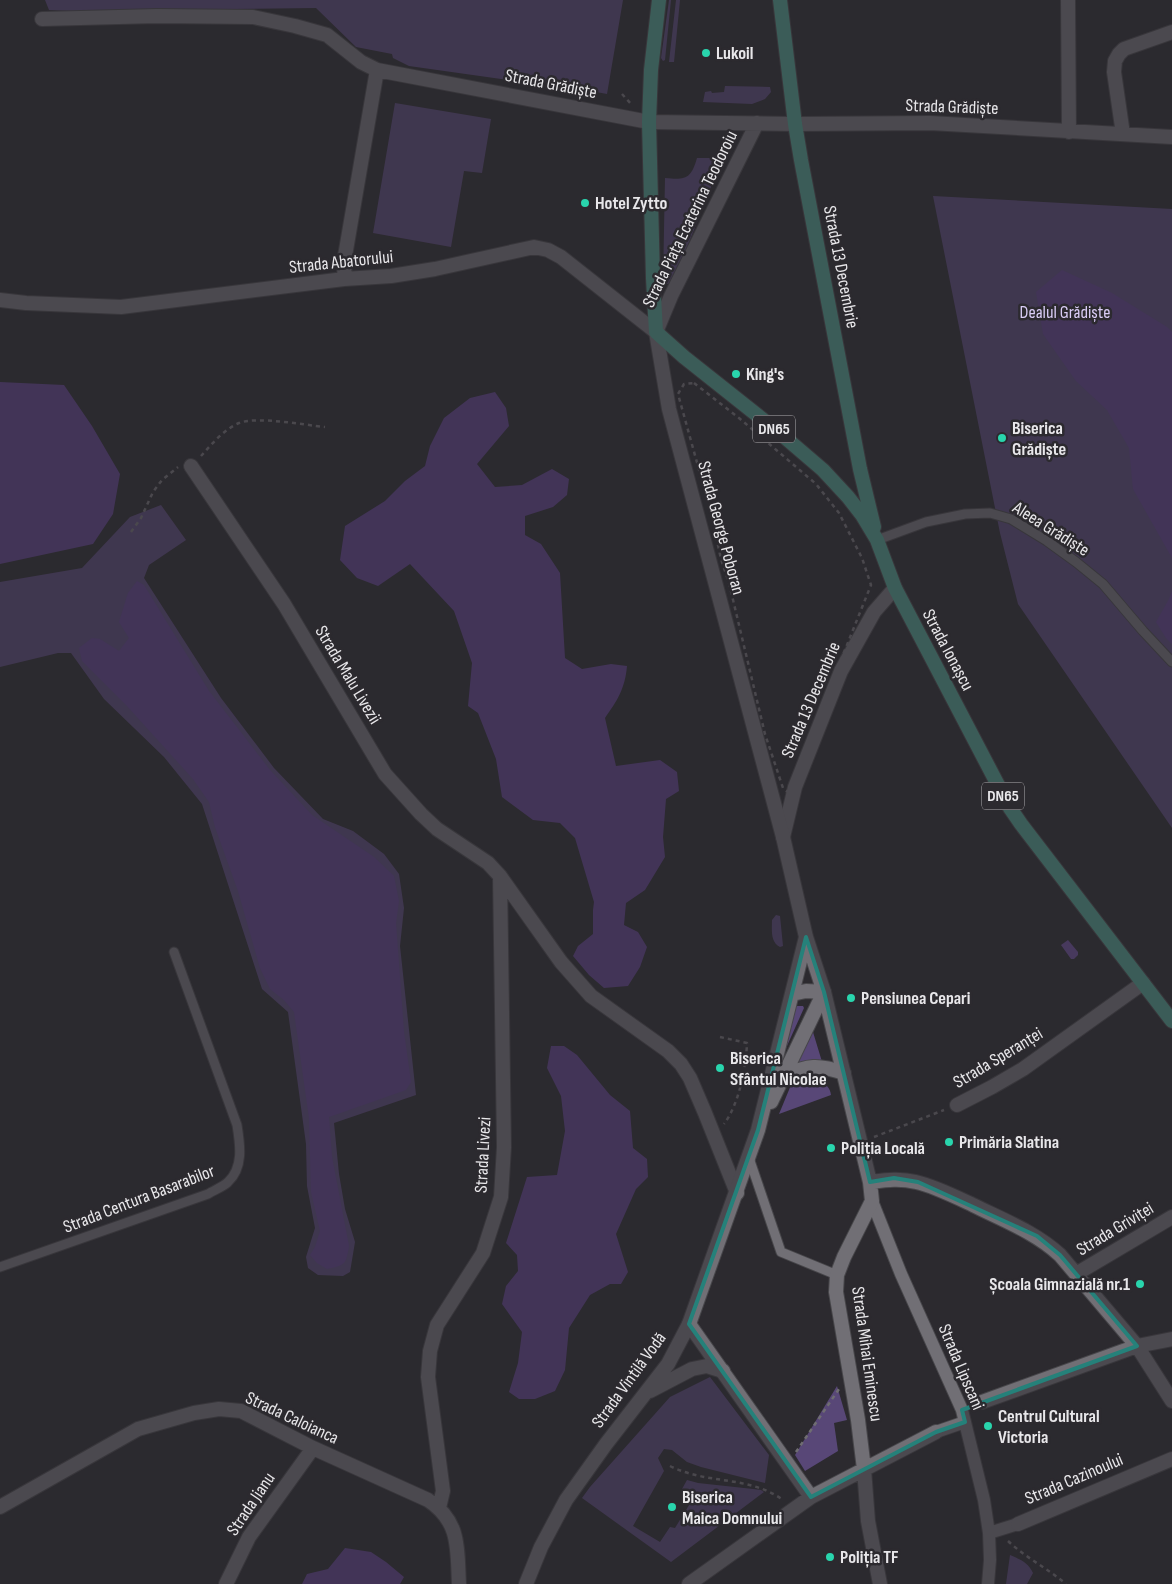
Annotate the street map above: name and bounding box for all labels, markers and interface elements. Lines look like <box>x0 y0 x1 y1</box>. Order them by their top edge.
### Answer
place label: Lukoil <box>716 43 753 64</box>
marker: Lukoil <box>700 47 712 59</box>
street label: Strada Grădiște <box>503 65 599 103</box>
street label: Strada Grădiște <box>905 95 999 119</box>
street label: Strada Piața Ecaterina Teodoroiu <box>638 127 742 311</box>
place label: Hotel Zytto <box>595 193 668 214</box>
marker: Hotel Zytto <box>579 197 591 209</box>
street label: Strada 13 Decembrie <box>819 204 863 330</box>
street label: Strada Abatorului <box>288 246 394 278</box>
park label: Dealul Grădiște <box>1020 302 1110 323</box>
place label: King's <box>746 364 784 385</box>
marker: King's <box>730 368 742 380</box>
road number: DN65 <box>753 416 795 442</box>
place label: Biserica Grădiște <box>1012 418 1066 460</box>
marker: Biserica Grădiște <box>996 432 1008 444</box>
street label: Strada George Poboran <box>693 459 749 597</box>
street label: Aleea Grădiște <box>1008 497 1093 561</box>
street label: Strada Ionașcu <box>918 606 978 694</box>
street label: Strada Malu Livezii <box>310 622 386 728</box>
street label: Strada 13 Decembrie <box>777 639 845 761</box>
road number: DN65 <box>982 782 1024 809</box>
place label: Pensiunea Cepari <box>861 988 970 1009</box>
marker: Pensiunea Cepari <box>845 992 857 1004</box>
street label: Strada Speranței <box>950 1023 1046 1093</box>
place label: Biserica Sfântul Nicolae <box>730 1048 827 1090</box>
marker: Biserica Sfântul Nicolae <box>714 1062 726 1074</box>
street label: Strada Livezi <box>471 1116 495 1194</box>
place label: Primăria Slatina <box>959 1132 1059 1153</box>
marker: Primăria Slatina <box>943 1136 955 1148</box>
place label: Poliția Locală <box>841 1138 925 1159</box>
marker: Poliția Locală <box>825 1142 837 1154</box>
street label: Strada Centura Basarabilor <box>60 1160 218 1238</box>
street label: Strada Griviței <box>1073 1198 1157 1260</box>
place label: Școala Gimnazială nr.1 <box>989 1274 1130 1295</box>
marker: Școala Gimnazială nr.1 <box>1134 1278 1146 1290</box>
street label: Strada Mihai Eminescu <box>847 1285 887 1423</box>
street label: Strada Lipscani <box>934 1321 988 1413</box>
street label: Strada Vintilă Vodă <box>587 1328 671 1432</box>
street label: Strada Caloianca <box>242 1387 342 1449</box>
place label: Centrul Cultural Victoria <box>998 1406 1100 1448</box>
marker: Centrul Cultural Victoria <box>982 1420 994 1432</box>
street label: Strada Cazinoului <box>1022 1449 1126 1509</box>
street label: Strada Jianu <box>222 1468 280 1540</box>
place label: Biserica Maica Domnului <box>682 1487 782 1529</box>
marker: Biserica Maica Domnului <box>666 1501 678 1513</box>
place label: Poliția TF <box>840 1547 899 1568</box>
marker: Poliția TF <box>824 1551 836 1563</box>

